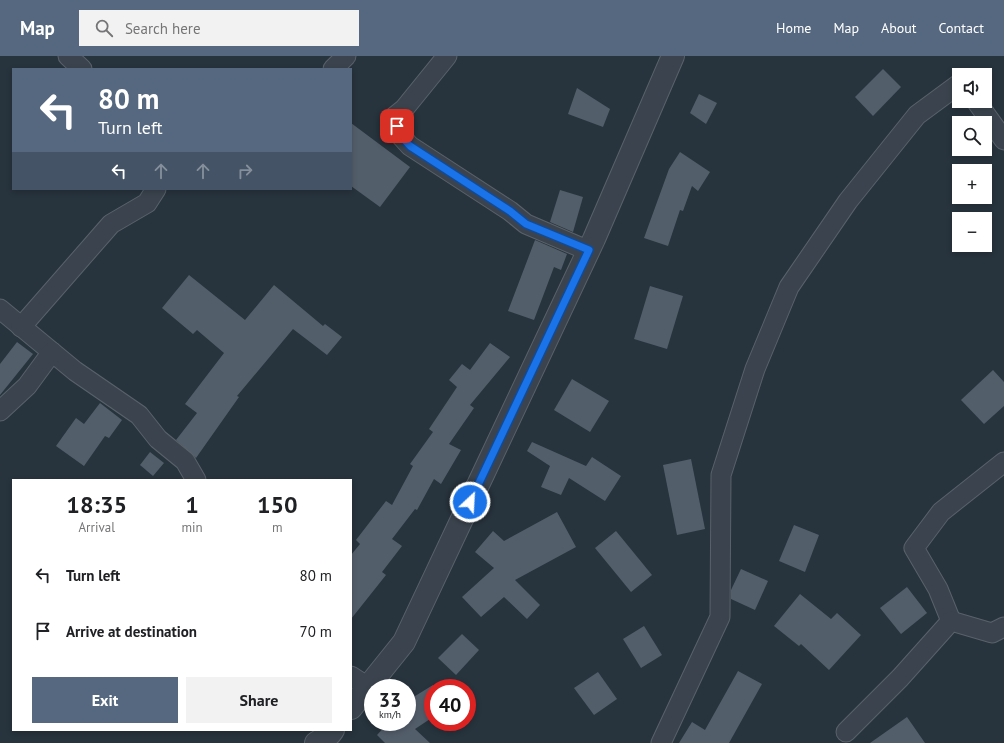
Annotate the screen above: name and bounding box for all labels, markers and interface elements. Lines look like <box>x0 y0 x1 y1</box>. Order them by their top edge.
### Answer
search box <box>79 10 359 46</box>
text: Map <box>20 16 55 40</box>
icon: search <box>93 17 115 39</box>
text: Search here <box>125 19 201 38</box>
text: Home <box>776 19 811 37</box>
text: Map <box>833 19 859 37</box>
text: About <box>881 19 917 37</box>
text: Contact <box>939 19 984 37</box>
map controls <box>952 68 992 252</box>
button: sound <box>952 68 992 108</box>
text: 80 m <box>98 80 159 117</box>
icon: left <box>32 84 84 136</box>
pin <box>380 109 414 143</box>
icon: arrive <box>386 115 408 137</box>
text: Turn left <box>98 116 163 139</box>
button: search <box>952 116 992 156</box>
icon: left <box>108 160 130 182</box>
icon: ahead <box>150 160 172 182</box>
icon: ahead <box>192 160 214 182</box>
icon: right <box>234 160 256 182</box>
button: + <box>952 164 992 204</box>
button: − <box>952 212 992 252</box>
position arrow <box>449 481 491 523</box>
text: 18:35 <box>66 489 127 520</box>
text: 1 <box>185 489 199 520</box>
text: 150 <box>257 489 298 520</box>
text: Arrival <box>79 519 115 536</box>
text: min <box>181 519 203 536</box>
text: m <box>272 519 283 536</box>
icon: left <box>32 564 54 586</box>
text: Turn left <box>66 566 120 585</box>
text: 80 m <box>299 566 332 585</box>
icon: arrive <box>32 620 54 642</box>
text: Arrive at destination <box>66 622 197 641</box>
text: 70 m <box>299 622 332 641</box>
button: Exit <box>32 677 178 723</box>
button: Share <box>186 677 332 723</box>
speed limit sign: 40 <box>424 679 476 731</box>
text: 33 <box>379 687 401 713</box>
text: km/h <box>379 708 401 721</box>

